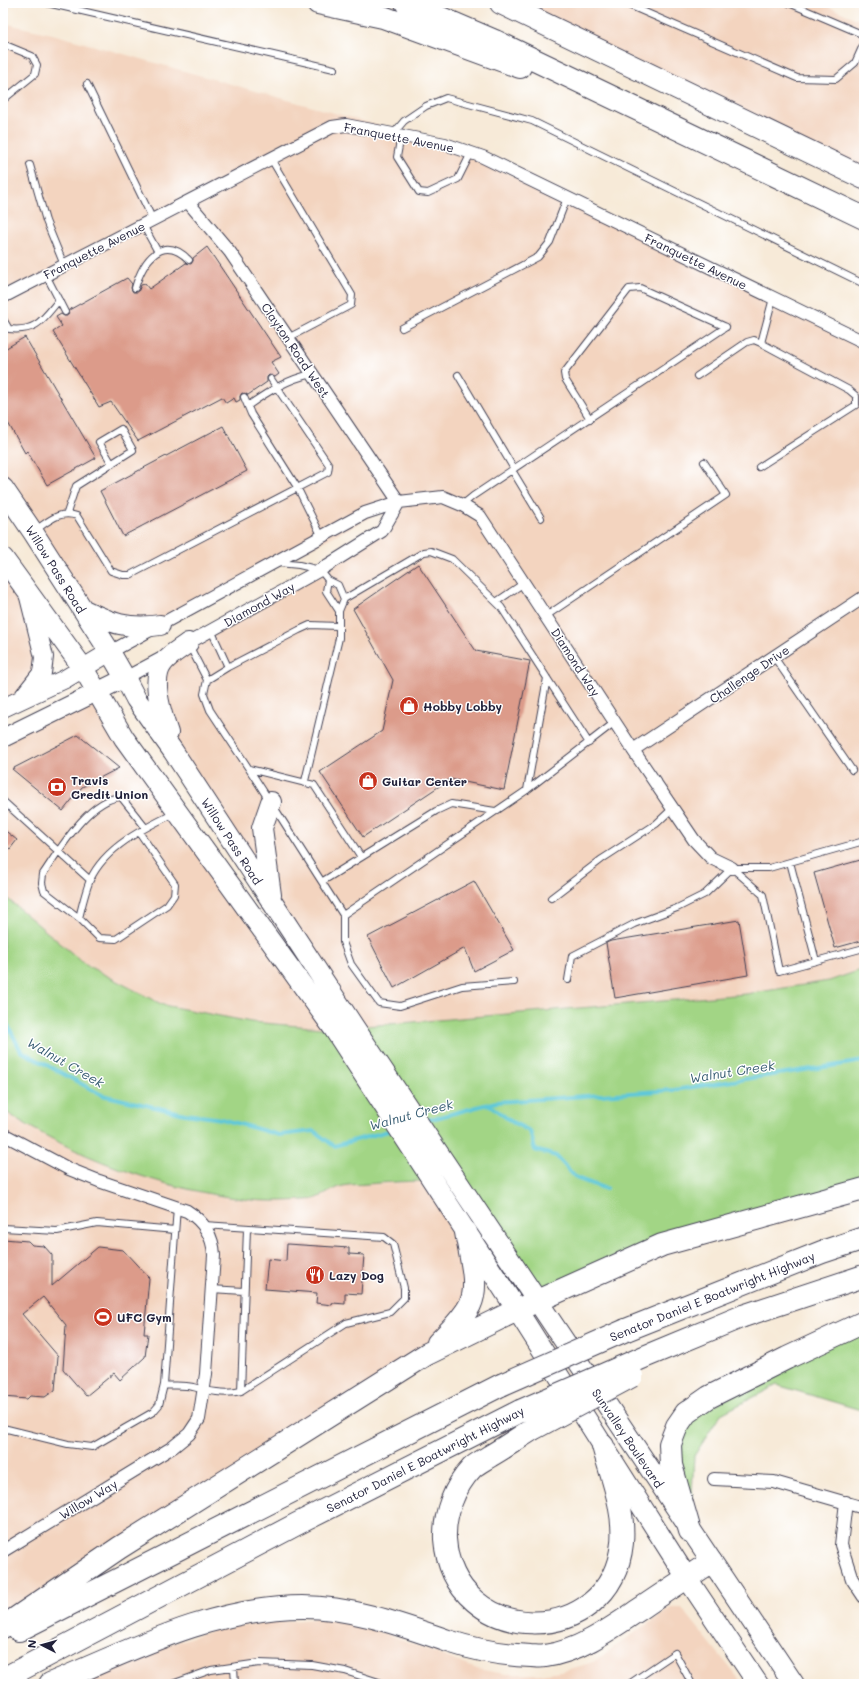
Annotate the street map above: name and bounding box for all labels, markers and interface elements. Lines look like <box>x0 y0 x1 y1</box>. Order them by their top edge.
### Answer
street label: Franquette Avenue <box>343 118 455 156</box>
street label: Franquette Avenue <box>41 217 147 283</box>
street label: Franquette Avenue <box>642 229 750 293</box>
street label: Clayton Road West <box>258 300 334 400</box>
street label: Willow Pass Road <box>23 522 90 616</box>
street label: Diamond Way <box>221 578 297 630</box>
street label: Diamond Way <box>548 625 604 699</box>
street label: Challenge Drive <box>706 641 792 707</box>
shop icon: Hobby Lobby <box>398 695 420 717</box>
place label: Hobby Lobby <box>423 698 503 714</box>
shop icon: Guitar Center <box>357 770 379 792</box>
place label: Travis Credit Union <box>71 772 148 802</box>
place label: Guitar Center <box>382 773 467 789</box>
bank icon: Travis Credit Union <box>46 776 68 798</box>
street label: Willow Pass Road <box>198 794 266 888</box>
water label: Walnut Creek <box>25 1033 108 1091</box>
water label: Walnut Creek <box>688 1056 777 1086</box>
water label: Walnut Creek <box>367 1094 456 1133</box>
street label: Senator Daniel E Boatwright Highway <box>607 1247 817 1345</box>
restaurant icon: Lazy Dog <box>304 1264 326 1286</box>
place label: Lazy Dog <box>329 1267 384 1283</box>
sports icon: UFC Gym <box>92 1306 114 1328</box>
place label: UFC Gym <box>117 1309 172 1325</box>
street label: Sunvalley Boulevard <box>589 1385 667 1491</box>
street label: Senator Daniel E Boatwright Highway <box>323 1402 527 1516</box>
street label: Willow Way <box>56 1475 120 1523</box>
north arrow <box>22 1625 62 1665</box>
text: N <box>24 1639 39 1649</box>

